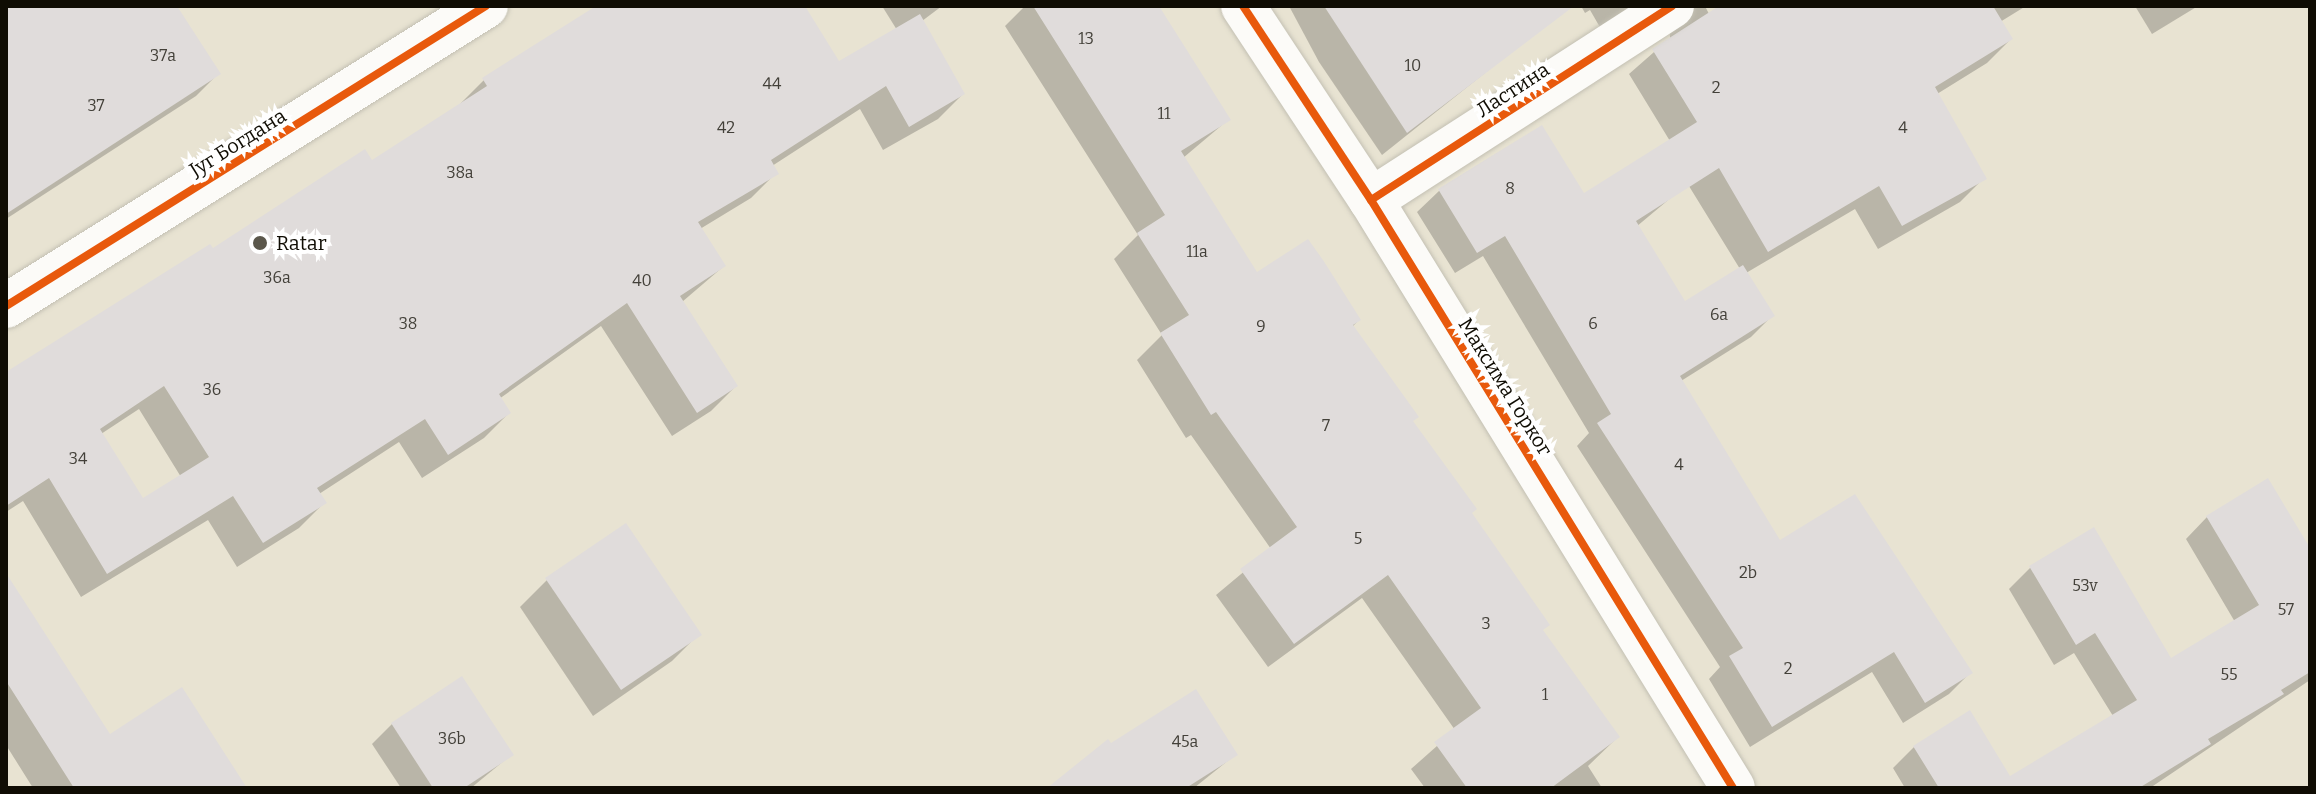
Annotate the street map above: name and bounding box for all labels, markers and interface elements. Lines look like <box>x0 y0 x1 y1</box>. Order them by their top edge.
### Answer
house number: 13 <box>1078 29 1094 49</box>
house number: 37a <box>150 46 176 66</box>
house number: 10 <box>1405 56 1421 76</box>
street label: Ластина <box>1472 58 1554 122</box>
house number: 44 <box>763 74 781 94</box>
house number: 2 <box>1712 78 1720 98</box>
house number: 37 <box>87 96 105 116</box>
street label: Југ Богдана <box>185 104 291 182</box>
house number: 11 <box>1158 104 1170 124</box>
house number: 42 <box>717 118 735 138</box>
house number: 4 <box>1898 118 1908 138</box>
house number: 38a <box>446 163 474 183</box>
house number: 8 <box>1505 179 1515 199</box>
place label: Ratar <box>276 231 327 255</box>
marker: Ratar <box>251 234 269 252</box>
house number: 11a <box>1186 242 1208 262</box>
house number: 36a <box>263 268 291 288</box>
house number: 40 <box>632 271 652 291</box>
house number: 6a <box>1710 305 1728 325</box>
house number: 38 <box>399 314 417 334</box>
street label: Максима Горког <box>1453 314 1557 460</box>
house number: 6 <box>1588 314 1598 334</box>
house number: 9 <box>1256 317 1266 337</box>
house number: 36 <box>203 380 221 400</box>
house number: 7 <box>1322 416 1330 436</box>
house number: 34 <box>69 449 87 469</box>
house number: 4 <box>1674 455 1684 475</box>
house number: 5 <box>1354 529 1362 549</box>
house number: 2b <box>1739 563 1757 583</box>
house number: 53v <box>2072 576 2098 596</box>
house number: 57 <box>2278 600 2294 620</box>
house number: 3 <box>1481 614 1491 634</box>
house number: 2 <box>1784 659 1792 679</box>
house number: 55 <box>2220 665 2238 685</box>
house number: 1 <box>1542 685 1548 705</box>
house number: 36b <box>438 729 466 749</box>
house number: 45a <box>1172 732 1198 752</box>

